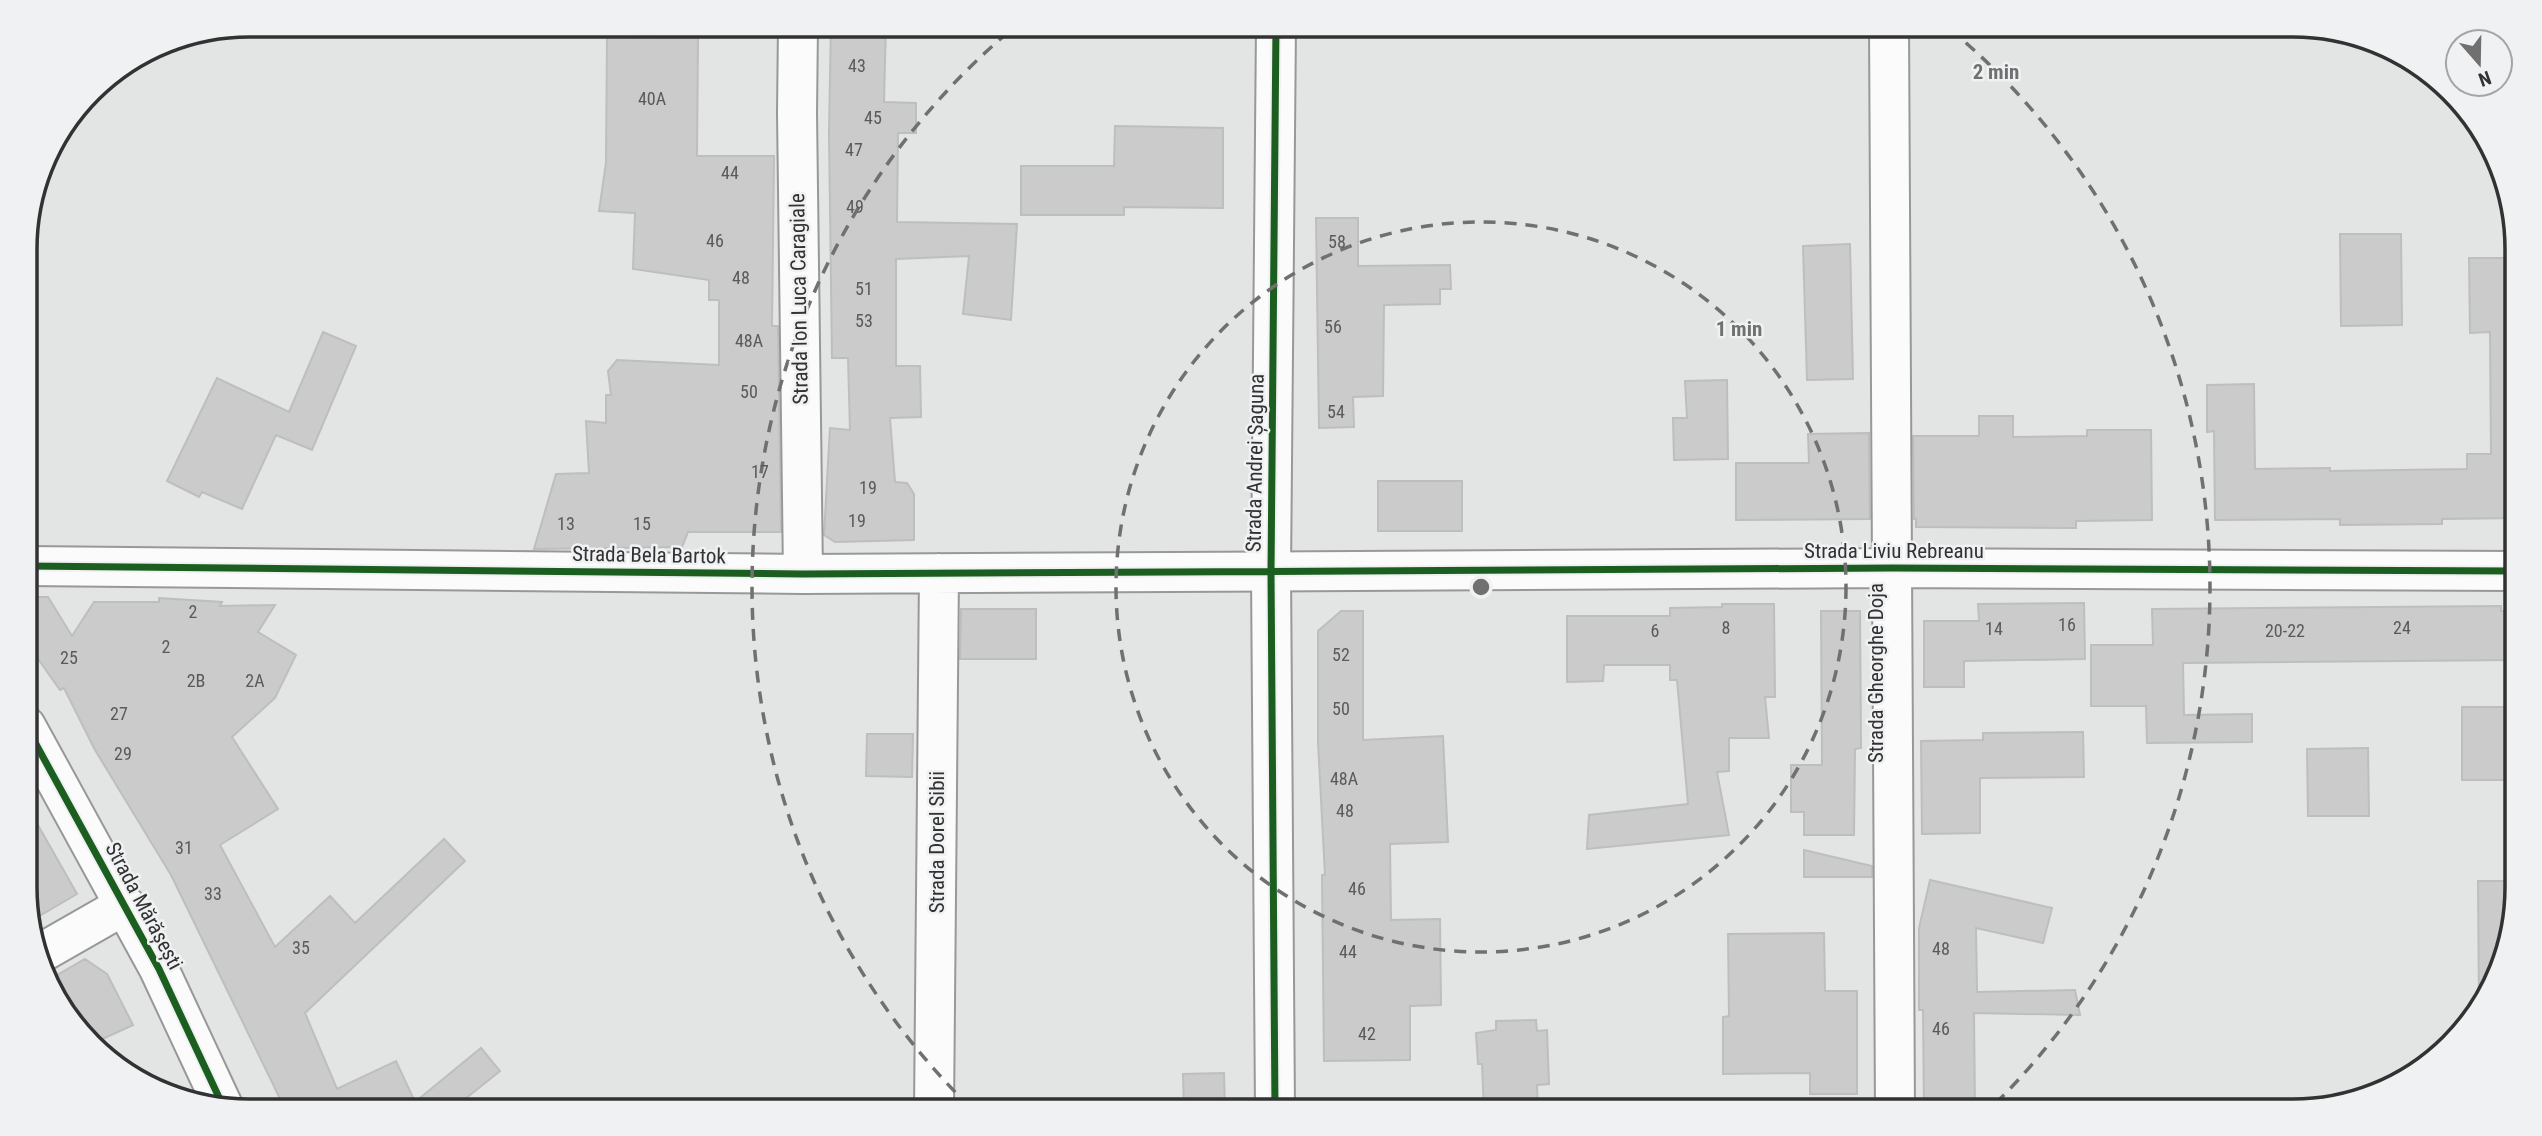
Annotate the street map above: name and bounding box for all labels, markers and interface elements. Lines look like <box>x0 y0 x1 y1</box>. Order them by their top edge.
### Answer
north arrow <box>2444 28 2514 98</box>
house number: 43 <box>848 55 866 76</box>
text: 2 min <box>1973 60 2019 84</box>
text: N <box>2475 66 2494 91</box>
house number: 40A <box>638 88 667 109</box>
house number: 45 <box>864 107 882 128</box>
house number: 47 <box>845 139 863 160</box>
house number: 44 <box>721 162 739 183</box>
street label: Strada Ion Luca Caragiale <box>785 193 813 405</box>
house number: 49 <box>846 196 864 217</box>
house number: 46 <box>706 230 724 251</box>
house number: 58 <box>1328 231 1346 252</box>
house number: 48 <box>732 267 750 288</box>
house number: 51 <box>855 278 873 299</box>
house number: 53 <box>855 310 873 331</box>
house number: 56 <box>1324 316 1342 337</box>
text: 1 min <box>1716 317 1762 341</box>
house number: 48A <box>735 330 764 351</box>
street label: Strada Andrei Șaguna <box>1241 374 1269 552</box>
house number: 50 <box>740 381 758 402</box>
house number: 54 <box>1327 401 1345 422</box>
house number: 17 <box>751 461 769 482</box>
house number: 19 <box>859 477 877 498</box>
house number: 19 <box>848 510 866 531</box>
house number: 13 <box>557 513 575 534</box>
house number: 15 <box>633 513 651 534</box>
street label: Strada Liviu Rebreanu <box>1804 539 1984 563</box>
street label: Strada Bela Bartok <box>572 542 727 568</box>
centre of rings <box>1469 575 1493 599</box>
street label: Strada Gheorghe Doja <box>1864 583 1888 763</box>
house number: 2 <box>189 601 198 622</box>
house number: 16 <box>2058 614 2076 635</box>
house number: 8 <box>1722 617 1730 638</box>
house number: 24 <box>2393 617 2411 638</box>
house number: 14 <box>1985 618 2003 639</box>
house number: 6 <box>1651 620 1659 641</box>
house number: 20-22 <box>2265 620 2305 641</box>
house number: 2 <box>162 636 171 657</box>
house number: 52 <box>1332 644 1350 665</box>
house number: 25 <box>60 647 78 668</box>
house number: 2B <box>187 670 205 691</box>
house number: 2A <box>245 670 265 691</box>
house number: 50 <box>1332 698 1350 719</box>
house number: 27 <box>110 703 128 724</box>
house number: 29 <box>114 743 132 764</box>
house number: 48A <box>1330 768 1359 789</box>
street label: Strada Dorel Sibii <box>925 771 949 913</box>
house number: 48 <box>1336 800 1354 821</box>
house number: 31 <box>175 837 193 858</box>
street label: Strada Mărășești <box>100 838 188 974</box>
house number: 46 <box>1348 878 1366 899</box>
house number: 33 <box>204 883 222 904</box>
house number: 35 <box>292 937 310 958</box>
house number: 48 <box>1932 938 1950 959</box>
house number: 44 <box>1339 941 1357 962</box>
house number: 46 <box>1932 1018 1950 1039</box>
house number: 42 <box>1358 1023 1376 1044</box>

